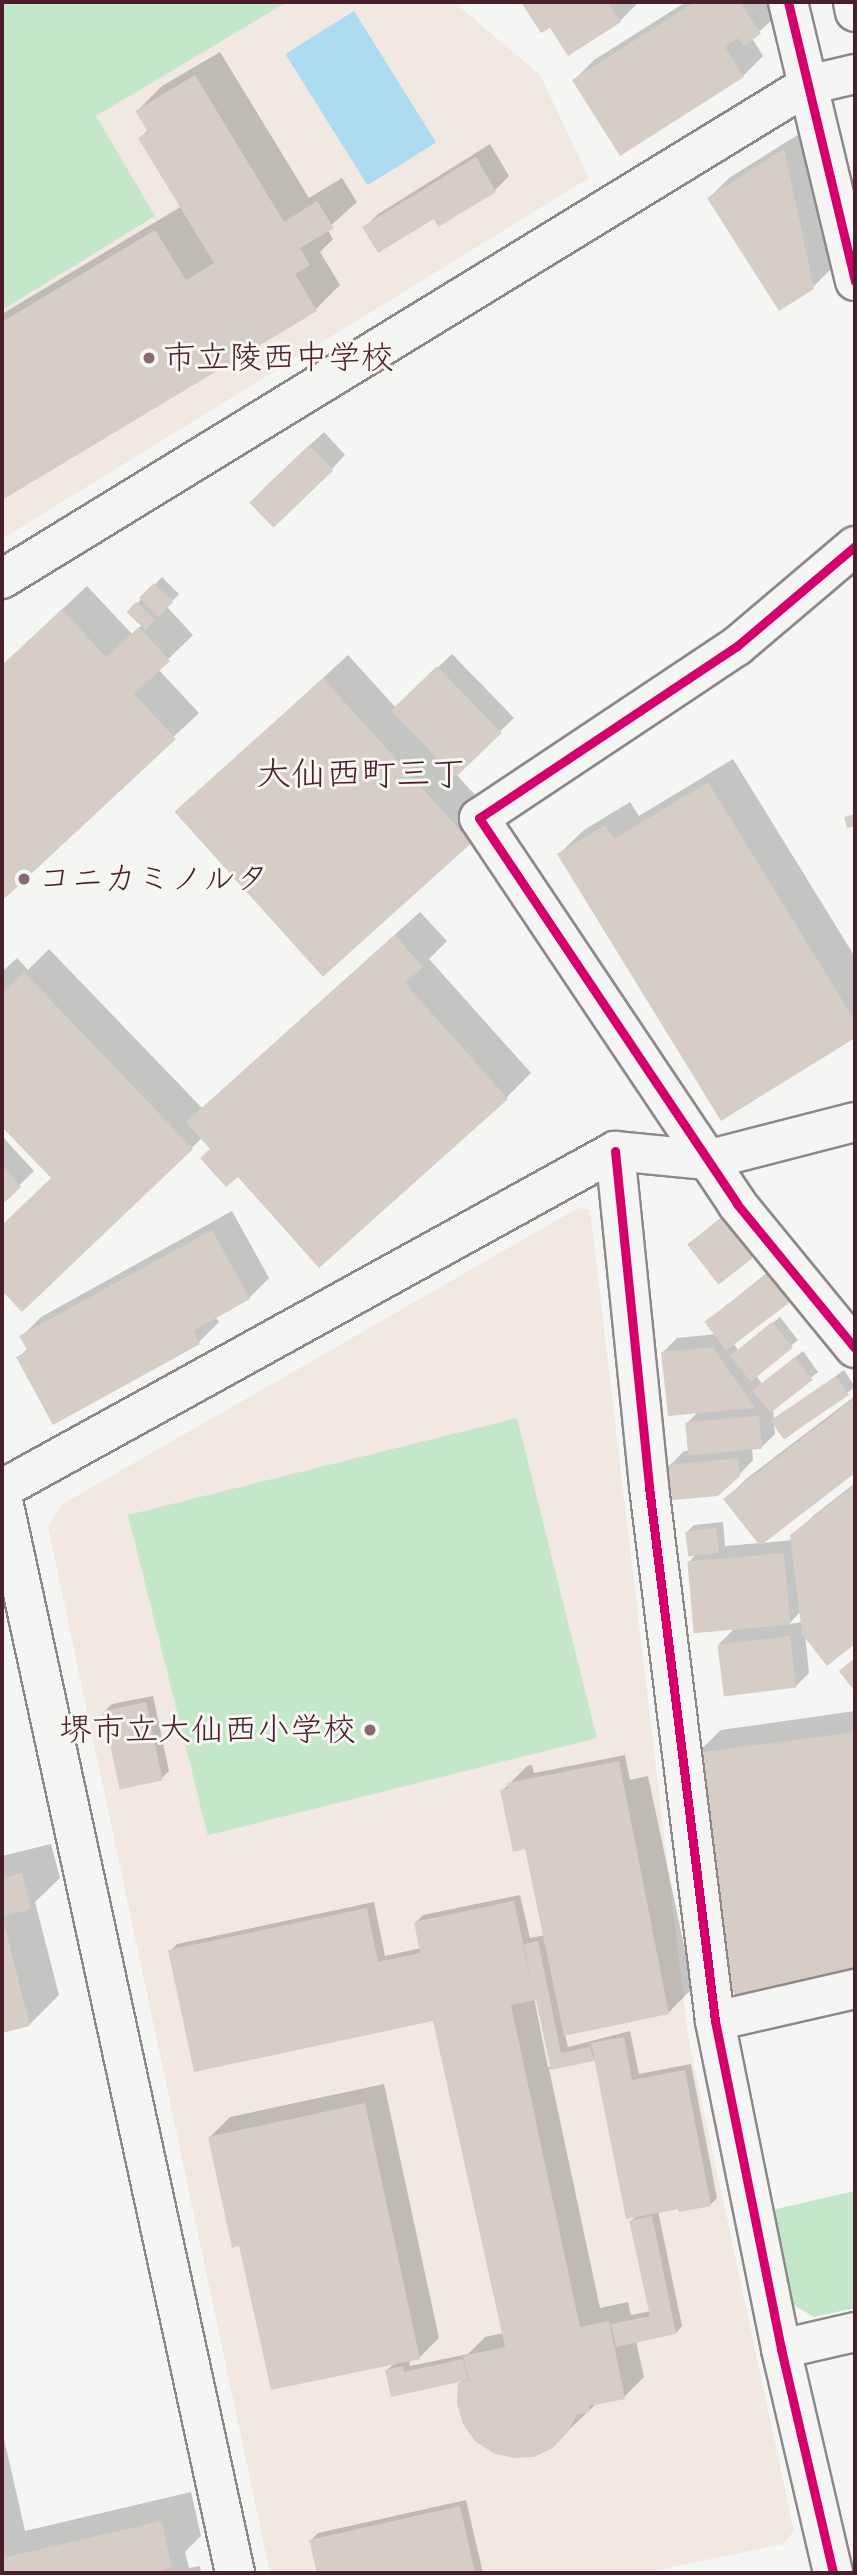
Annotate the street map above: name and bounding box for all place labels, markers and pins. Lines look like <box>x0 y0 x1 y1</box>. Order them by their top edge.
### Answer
place label: 市立陵西中学校 <box>163 338 394 378</box>
marker: 市立陵西中学校 <box>141 350 157 366</box>
place label: コニカミノルタ <box>38 859 269 899</box>
marker: コニカミノルタ <box>16 871 32 887</box>
place label: 堺市立大仙西小学校 <box>59 1710 356 1750</box>
marker: 堺市立大仙西小学校 <box>362 1722 378 1738</box>

